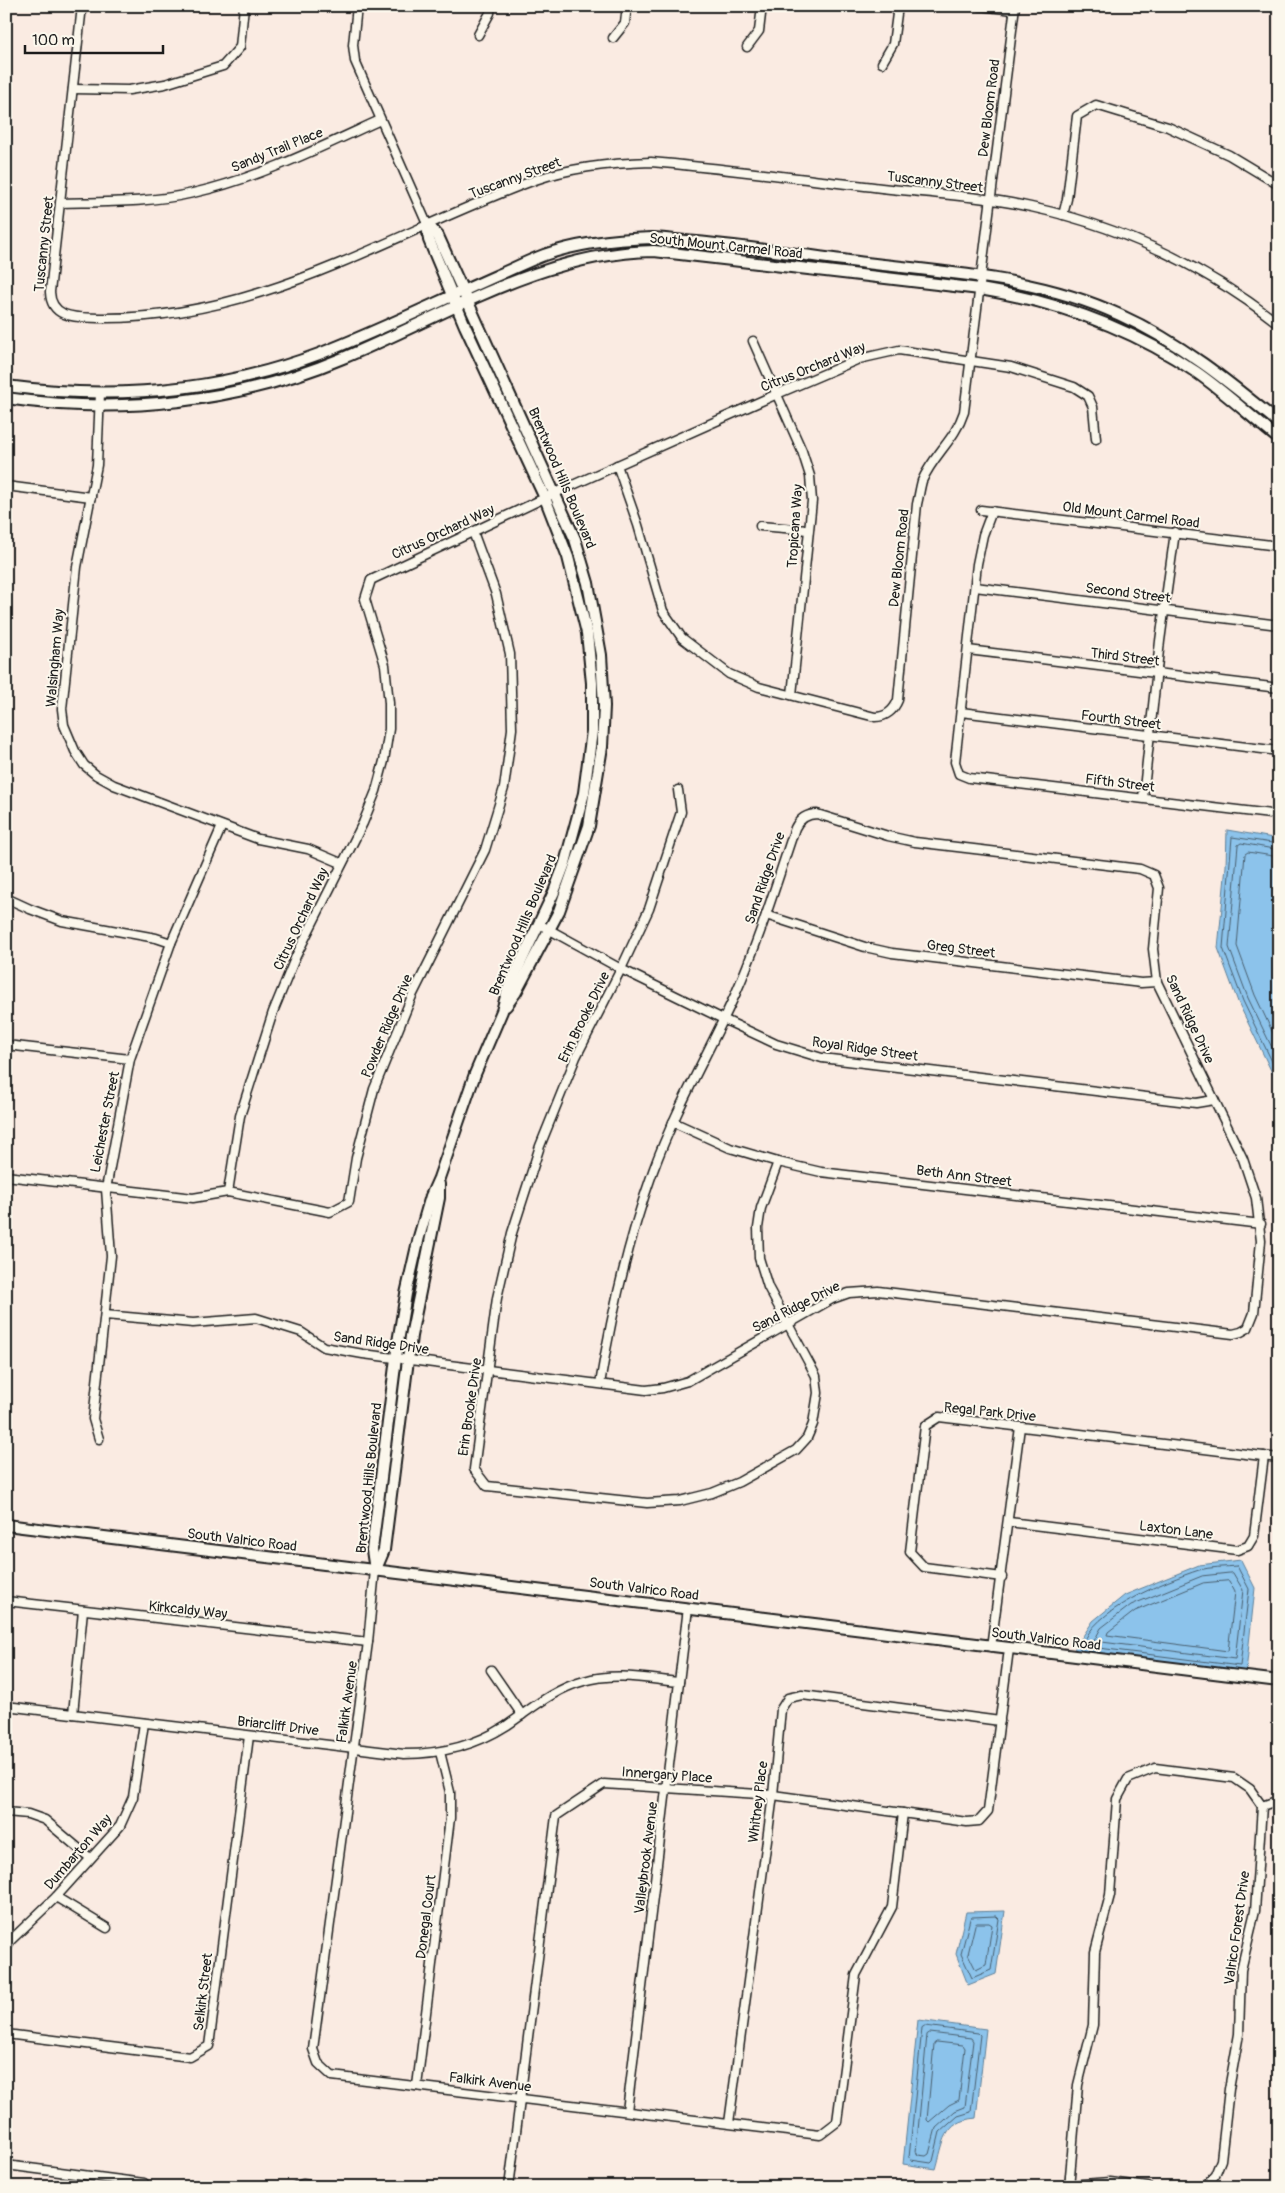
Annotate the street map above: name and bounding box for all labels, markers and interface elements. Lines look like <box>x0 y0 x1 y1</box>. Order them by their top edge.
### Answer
scale bar <box>25 22 162 54</box>
text: 100 m <box>32 31 75 50</box>
street label: Dew Bloom Road <box>975 58 1003 158</box>
street label: Sandy Trail Place <box>229 124 325 176</box>
street label: Tuscanny Street <box>467 153 564 202</box>
street label: Tuscanny Street <box>886 168 984 196</box>
street label: Tuscanny Street <box>31 195 58 293</box>
street label: South Mount Carmel Road <box>649 230 804 263</box>
street label: Citrus Orchard Way <box>758 338 868 396</box>
street label: Brentwood Hills Boulevard <box>525 405 599 551</box>
street label: Tropicana Way <box>784 484 806 568</box>
street label: Old Mount Carmel Road <box>1061 498 1201 532</box>
street label: Citrus Orchard Way <box>389 501 497 563</box>
street label: Dew Bloom Road <box>885 508 913 608</box>
street label: Second Street <box>1085 579 1172 607</box>
street label: Walsingham Way <box>42 608 68 708</box>
street label: Third Street <box>1089 644 1161 670</box>
street label: Fourth Street <box>1080 707 1162 733</box>
street label: Fifth Street <box>1084 770 1156 796</box>
street label: Sand Ridge Drive <box>741 830 789 926</box>
street label: Brentwood Hills Boulevard <box>486 852 560 998</box>
street label: Citrus Orchard Way <box>270 865 332 973</box>
street label: Greg Street <box>926 936 997 962</box>
street label: Erin Brooke Drive <box>555 969 613 1065</box>
street label: Powder Ridge Drive <box>358 972 416 1080</box>
street label: Sand Ridge Drive <box>1162 972 1218 1066</box>
street label: Royal Ridge Street <box>811 1033 919 1065</box>
street label: Leichester Street <box>87 1070 123 1174</box>
street label: Beth Ann Street <box>915 1162 1013 1190</box>
street label: Sand Ridge Drive <box>749 1278 843 1336</box>
street label: Sand Ridge Drive <box>332 1328 430 1358</box>
street label: Erin Brooke Drive <box>455 1357 485 1457</box>
street label: Regal Park Drive <box>943 1399 1037 1425</box>
street label: Brentwood Hills Boulevard <box>353 1402 385 1554</box>
street label: Laxton Lane <box>1138 1517 1214 1543</box>
street label: South Valrico Road <box>186 1525 298 1555</box>
street label: South Valrico Road <box>588 1574 700 1604</box>
street label: Kirkcaldy Way <box>148 1597 228 1623</box>
street label: South Valrico Road <box>990 1624 1102 1654</box>
street label: Falkirk Avenue <box>333 1660 361 1744</box>
street label: Briarcliff Drive <box>236 1713 320 1739</box>
street label: Whitney Place <box>745 1760 771 1844</box>
street label: Innergary Place <box>621 1763 713 1787</box>
street label: Valleybrook Avenue <box>631 1801 661 1915</box>
street label: Dumbarton Way <box>41 1811 115 1893</box>
street label: Valrico Forest Drive <box>1221 1870 1253 1986</box>
street label: Donegal Court <box>412 1874 440 1960</box>
street label: Selkirk Street <box>190 1952 216 2032</box>
street label: Falkirk Avenue <box>448 2069 532 2095</box>

